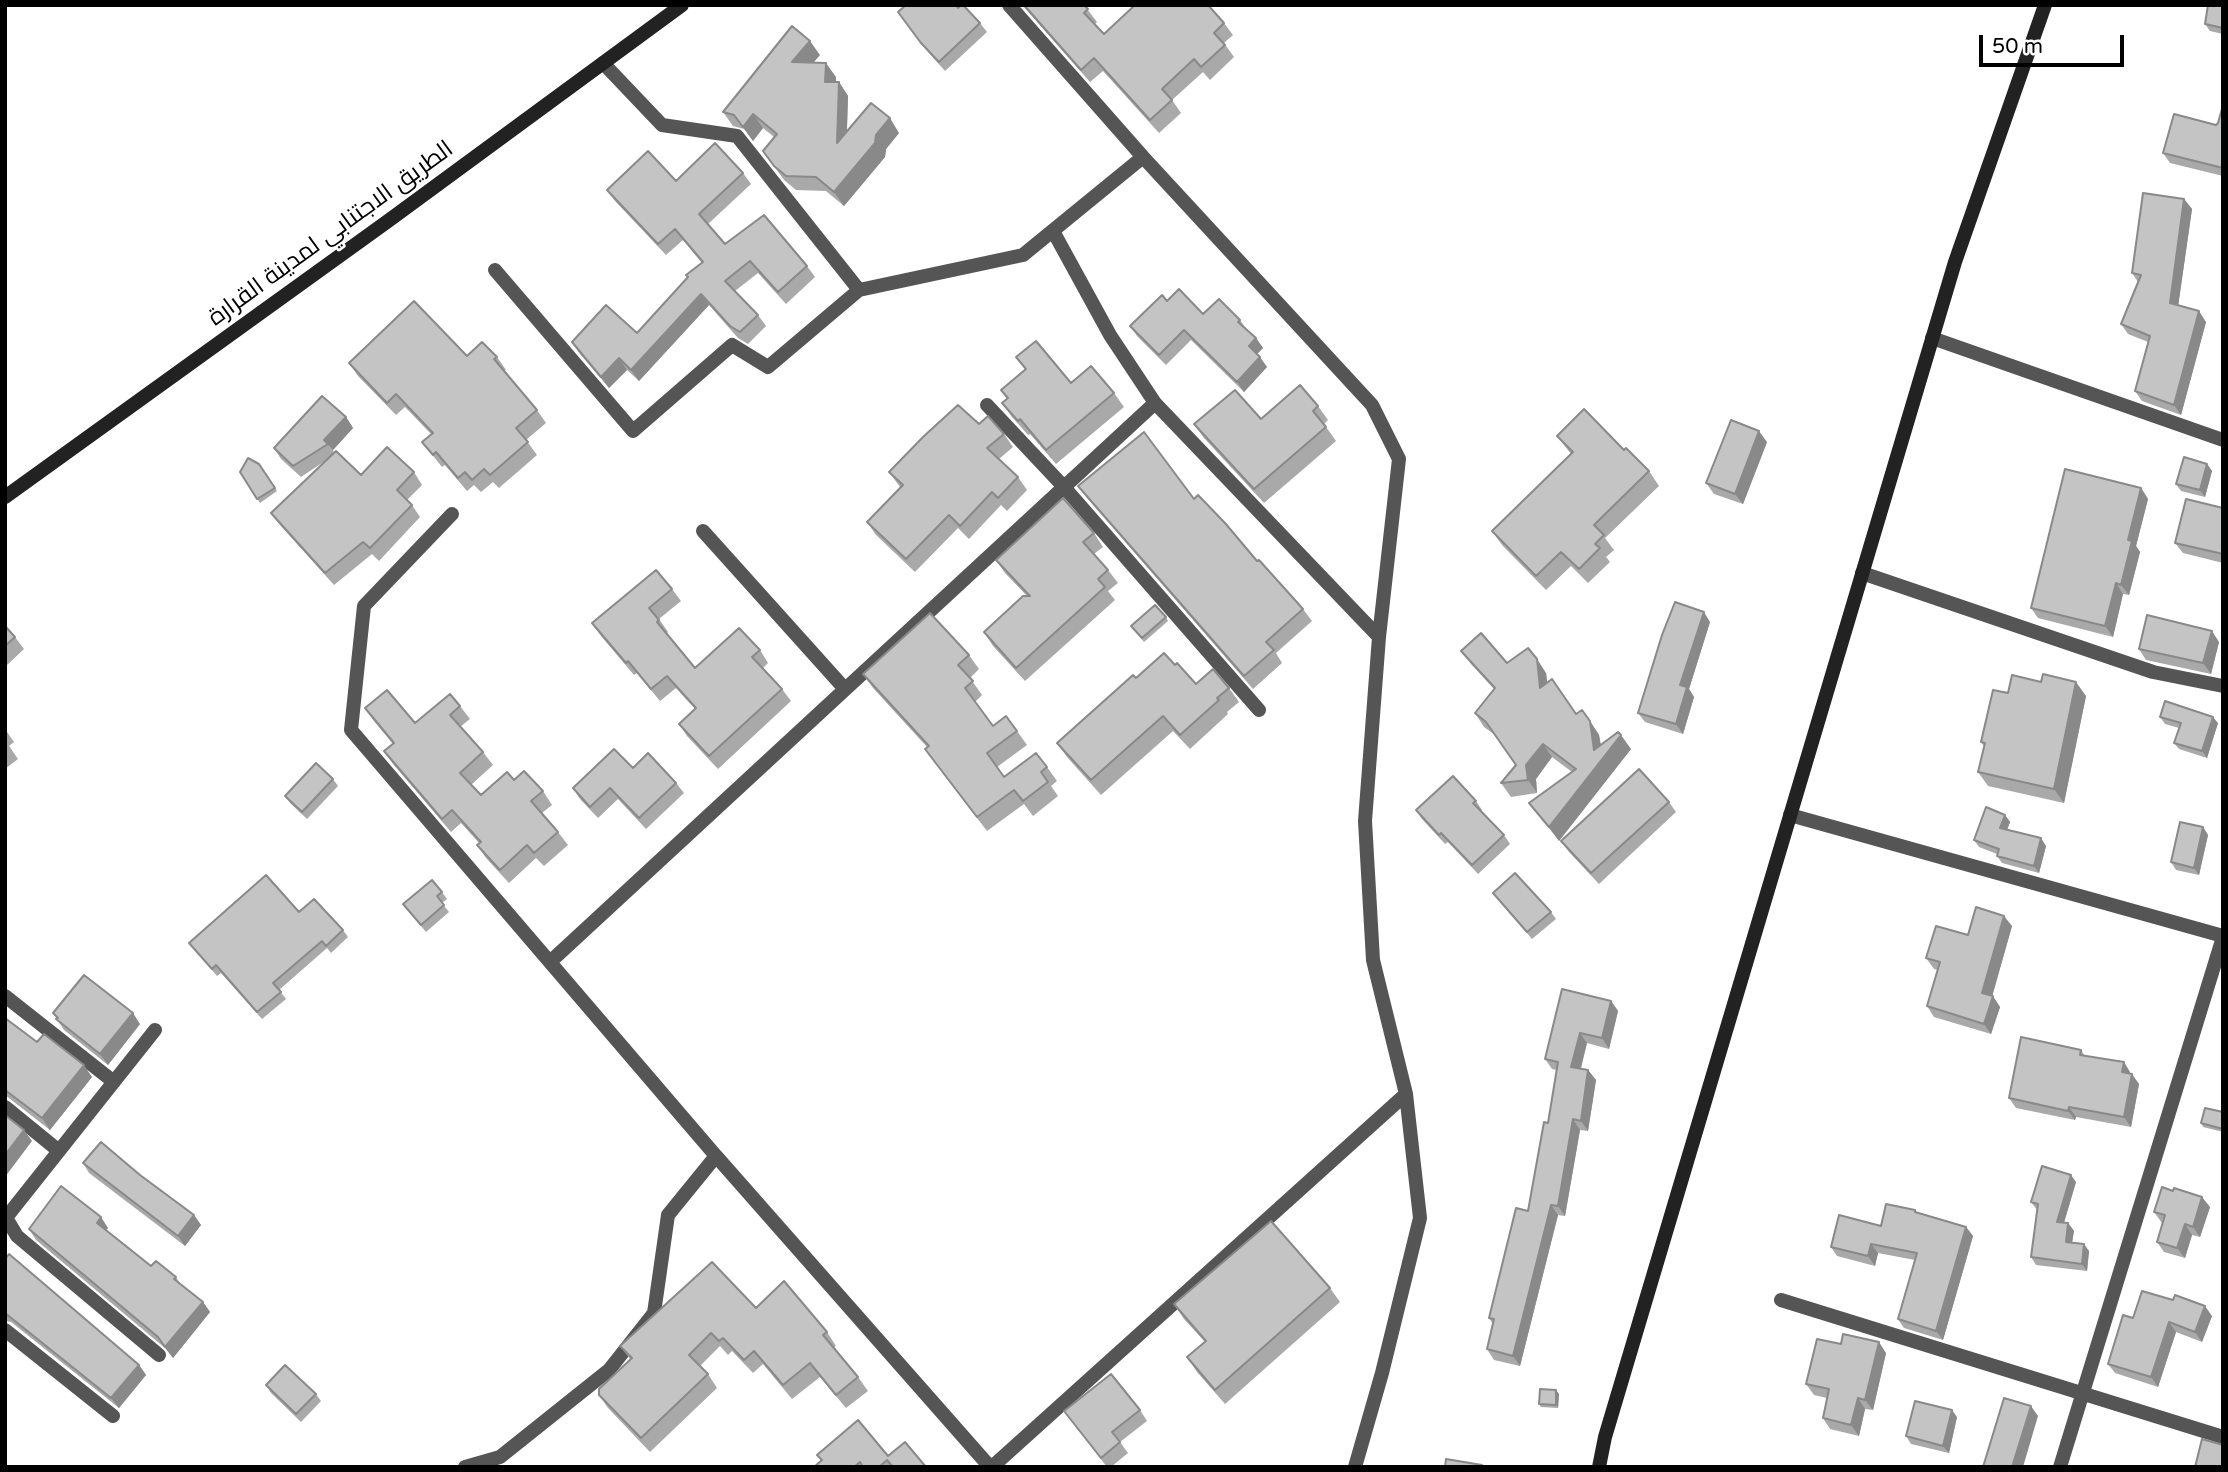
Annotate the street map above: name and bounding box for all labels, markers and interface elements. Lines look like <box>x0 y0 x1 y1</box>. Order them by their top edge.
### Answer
scale bar <box>1983 21 2128 65</box>
text: 50 m <box>1992 34 2043 59</box>
street label: الطريق الاجتنابي لمدينة القرارة <box>203 135 459 333</box>

